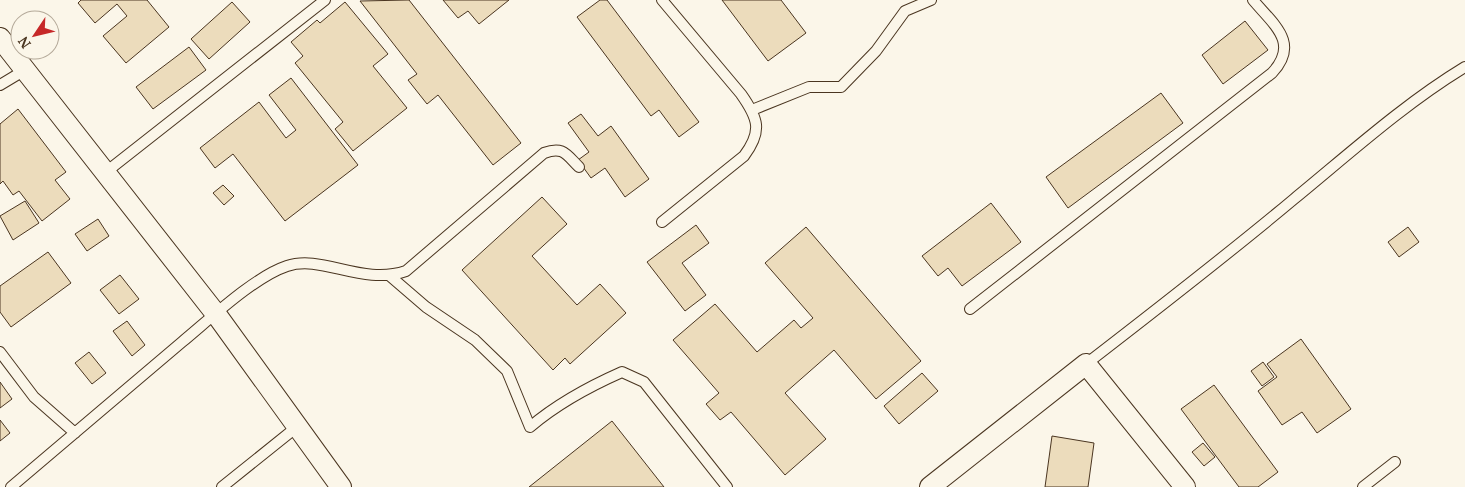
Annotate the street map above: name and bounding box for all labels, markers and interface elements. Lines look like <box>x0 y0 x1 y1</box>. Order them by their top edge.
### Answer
north arrow <box>10 10 60 60</box>
text: N <box>13 33 35 53</box>

